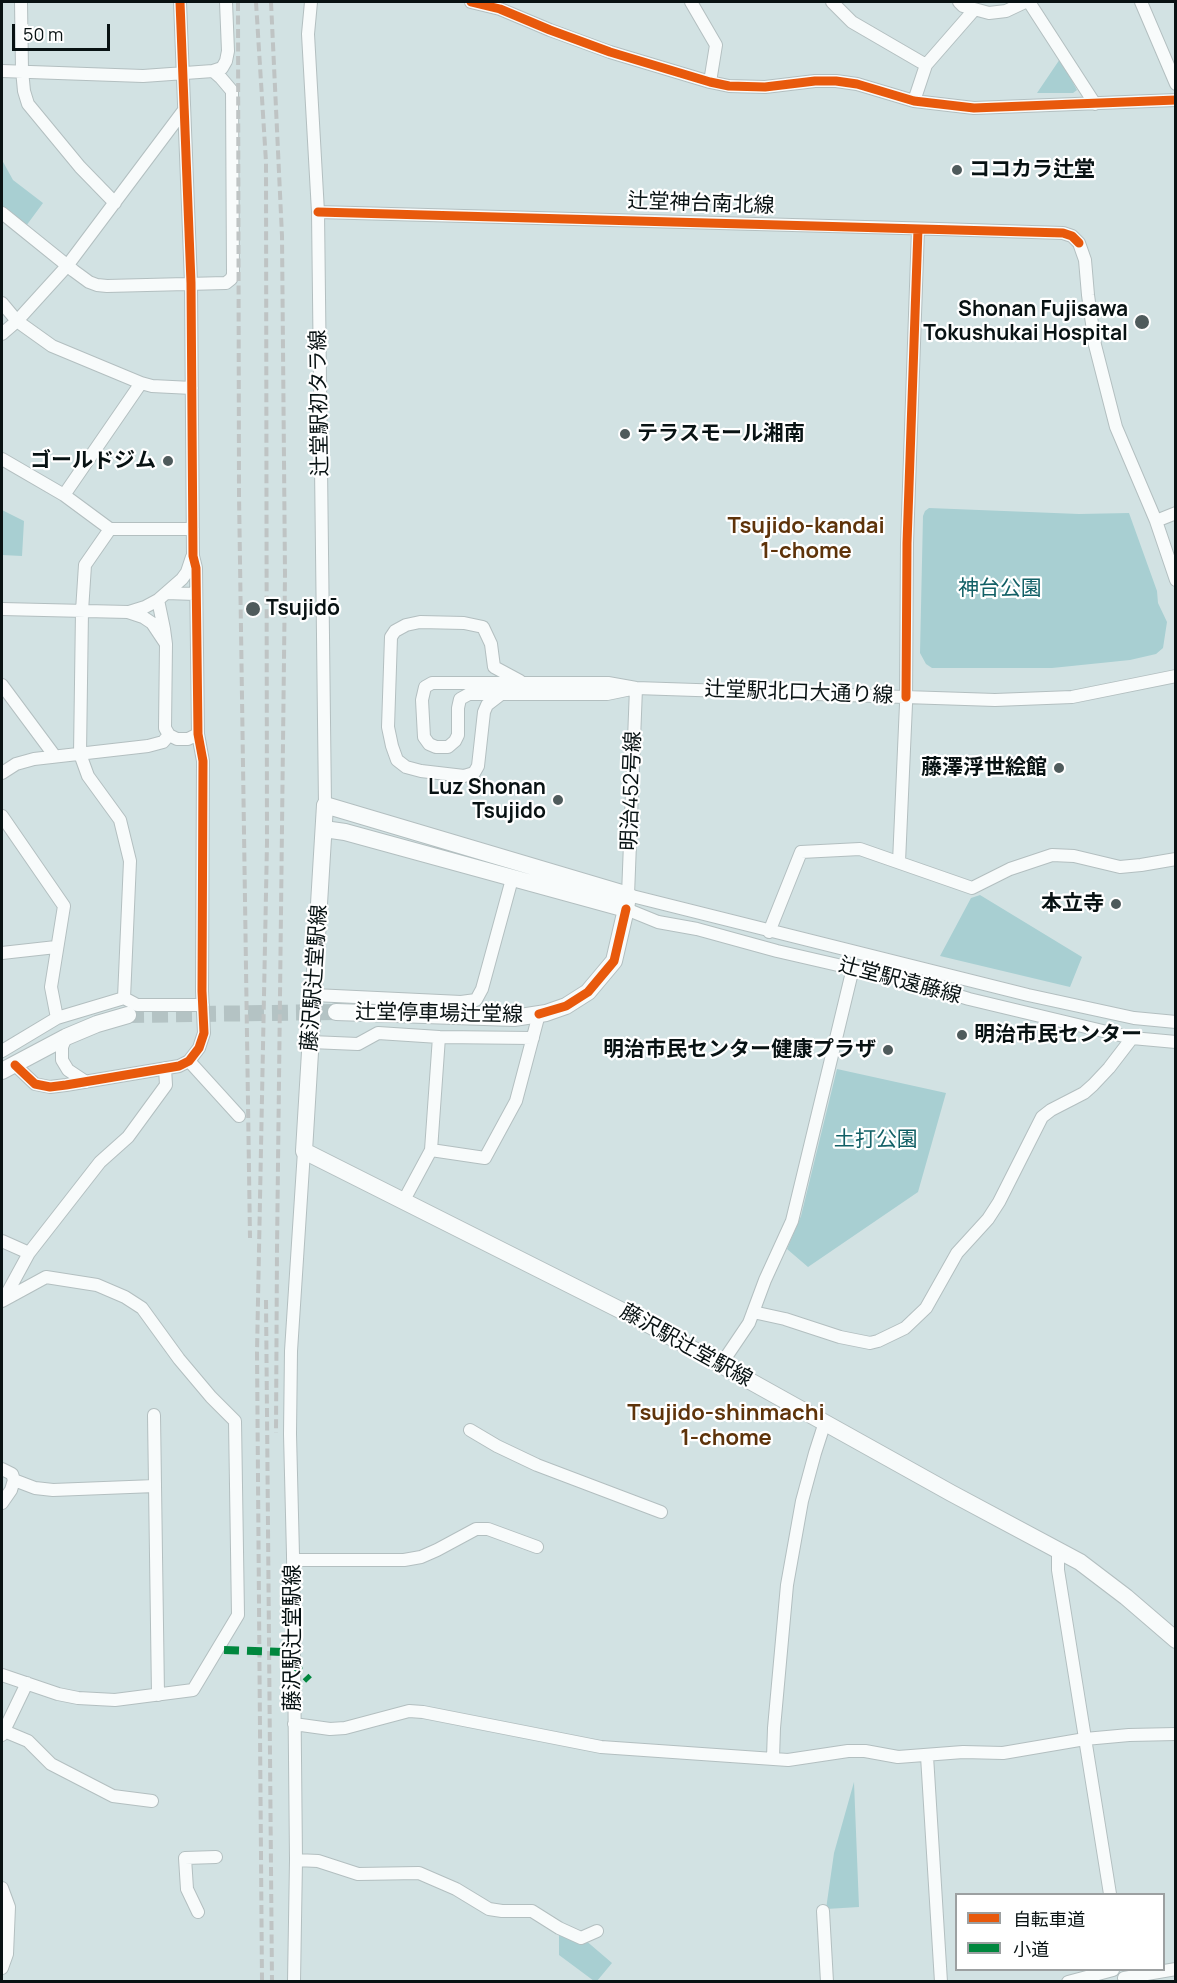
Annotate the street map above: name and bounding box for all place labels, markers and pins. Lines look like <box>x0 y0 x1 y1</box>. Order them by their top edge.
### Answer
place label: ココカラ辻堂 <box>969 157 1095 183</box>
marker: ココカラ辻堂 <box>950 163 964 177</box>
place label: Shonan Fujisawa Tokushukai Hospital <box>923 297 1128 347</box>
marker: Shonan Fujisawa Tokushukai Hospital <box>1133 313 1151 331</box>
place label: テラスモール湘南 <box>637 421 805 447</box>
marker: テラスモール湘南 <box>618 427 632 441</box>
place label: ゴールドジム <box>30 448 156 474</box>
marker: ゴールドジム <box>161 454 175 468</box>
place label: Tsujidō <box>266 596 340 622</box>
marker: Tsujidō <box>244 600 262 618</box>
place label: 藤澤浮世絵館 <box>921 755 1047 781</box>
marker: 藤澤浮世絵館 <box>1052 761 1066 775</box>
place label: Luz Shonan Tsujido <box>428 775 546 825</box>
marker: Luz Shonan Tsujido <box>551 793 565 807</box>
place label: 本立寺 <box>1041 891 1104 917</box>
marker: 本立寺 <box>1109 897 1123 911</box>
place label: 明治市民センター <box>974 1022 1142 1048</box>
marker: 明治市民センター <box>955 1028 969 1042</box>
place label: 明治市民センター健康プラザ <box>603 1037 876 1063</box>
marker: 明治市民センター健康プラザ <box>881 1043 895 1057</box>

